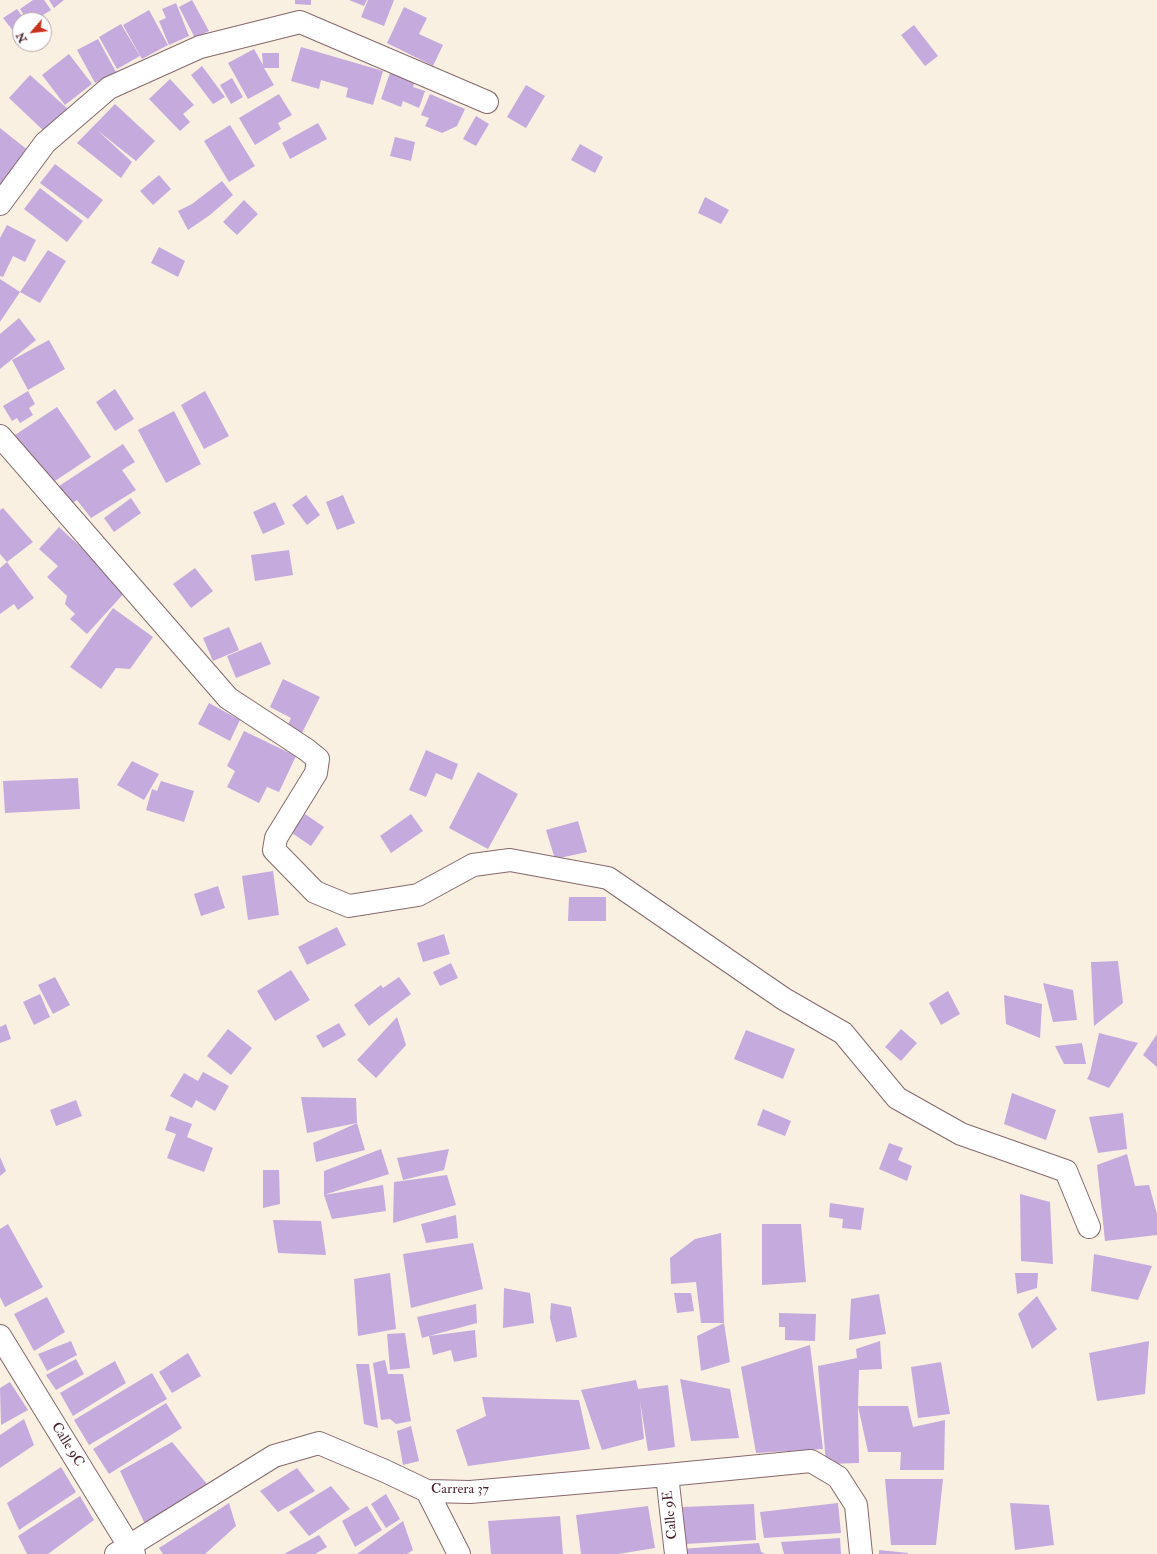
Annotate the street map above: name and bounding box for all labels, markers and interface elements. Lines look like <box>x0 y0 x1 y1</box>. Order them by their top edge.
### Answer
north arrow <box>12 12 52 52</box>
text: N <box>14 30 30 45</box>
street label: Calle 9C <box>47 1420 87 1470</box>
street label: Carrera 37 <box>431 1482 489 1498</box>
street label: Calle 9E <box>660 1490 682 1540</box>

